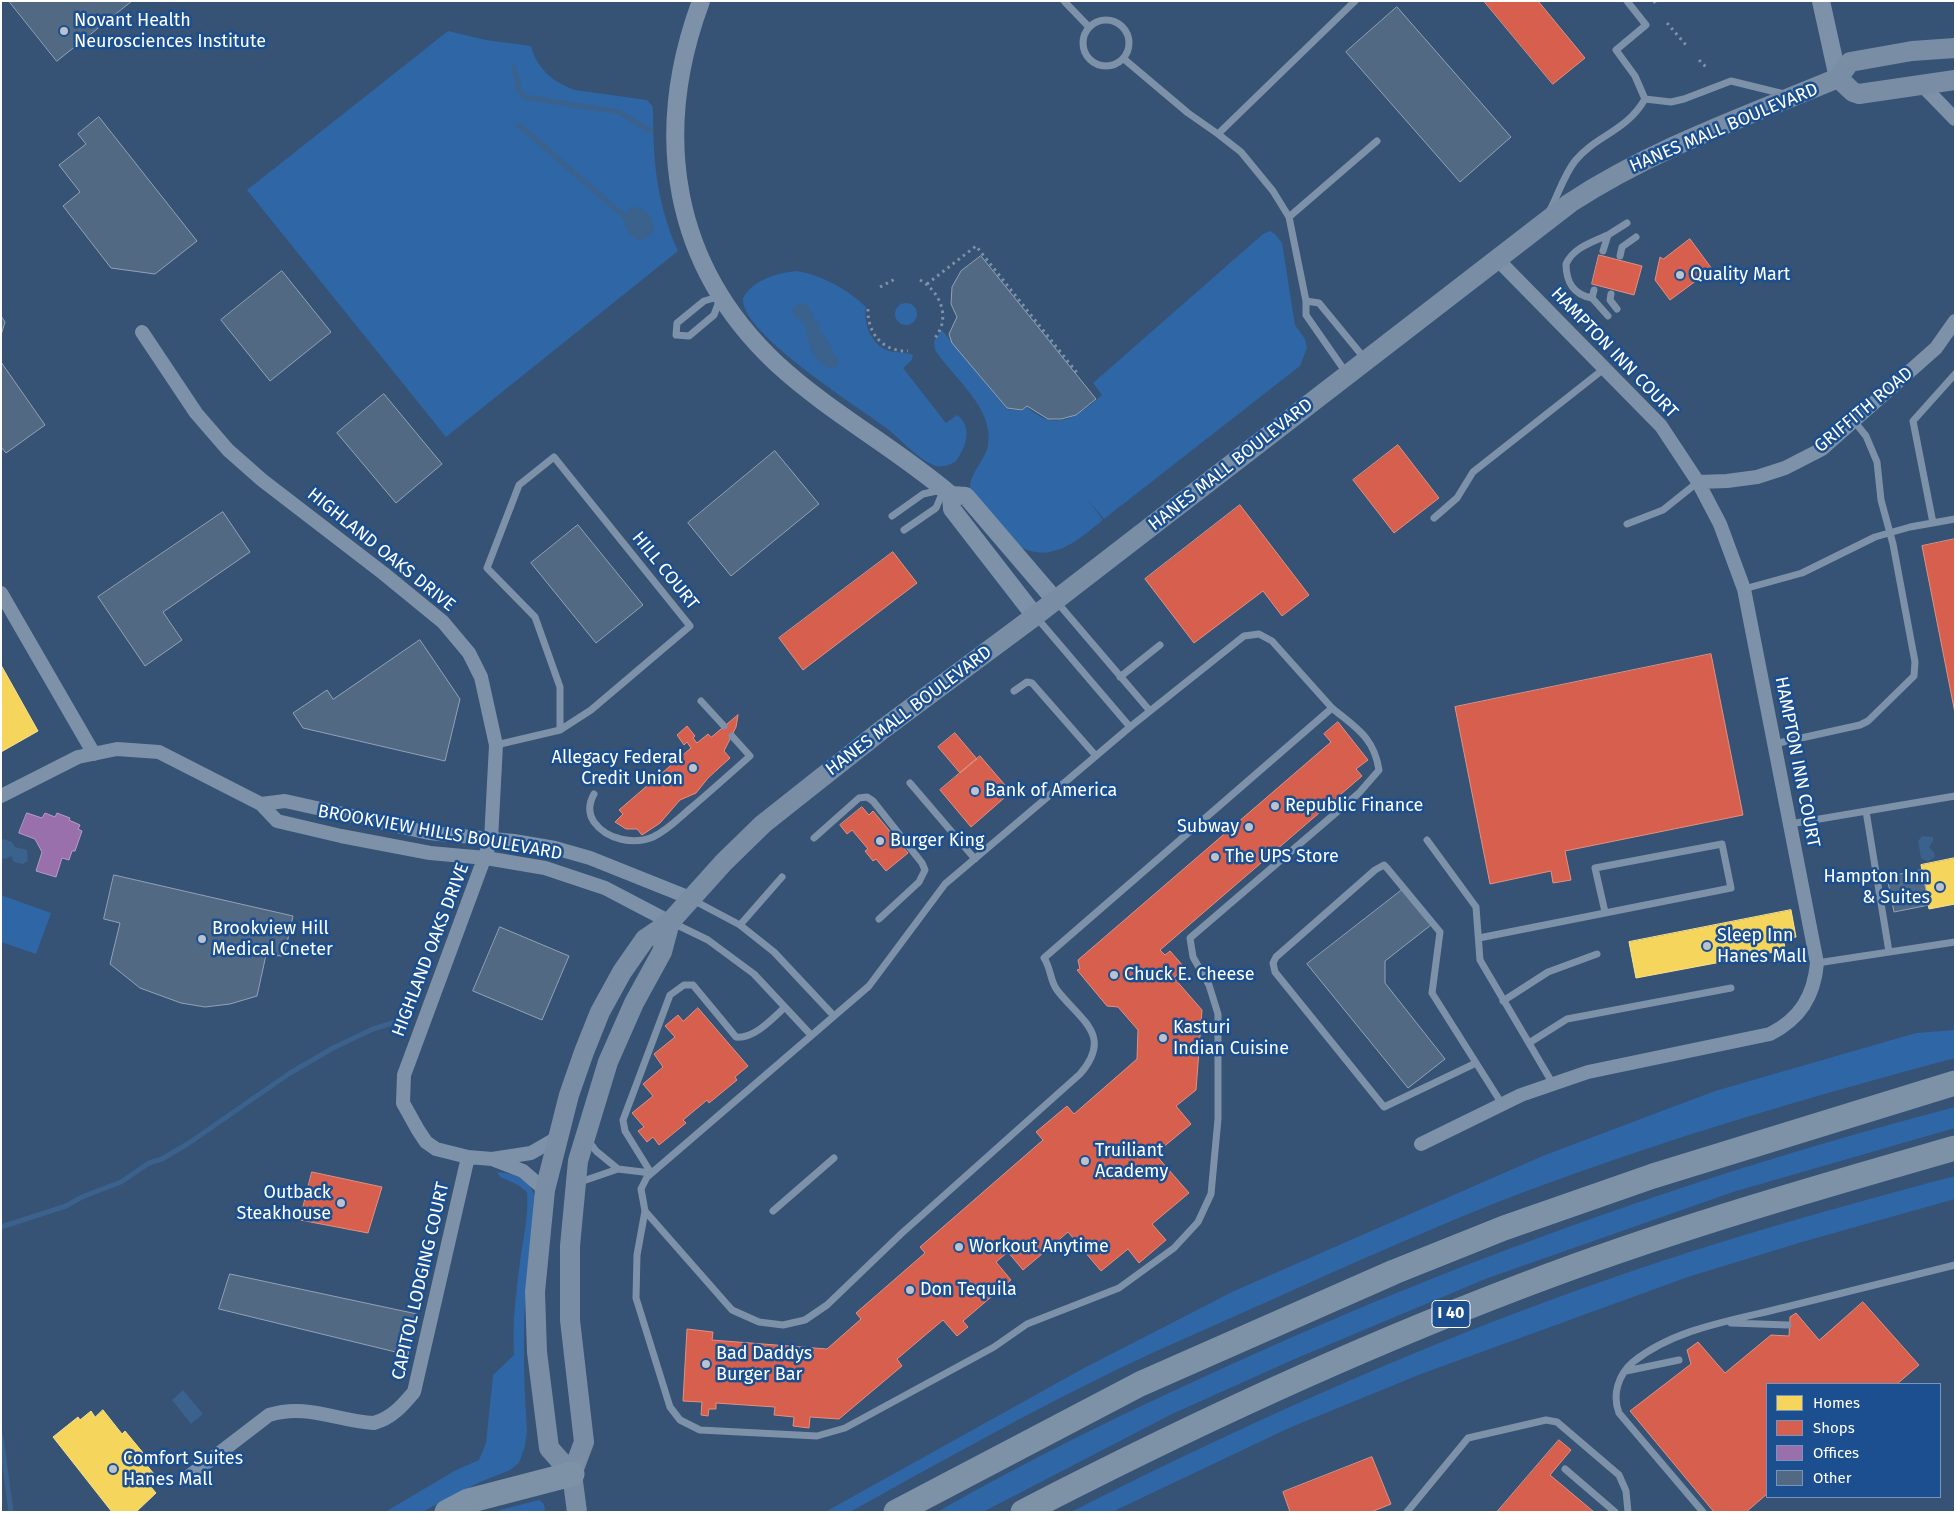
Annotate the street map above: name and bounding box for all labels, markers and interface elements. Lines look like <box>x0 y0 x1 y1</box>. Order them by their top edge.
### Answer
place label: Novant Health Neurosciences Institute <box>74 10 266 52</box>
marker: Novant Health Neurosciences Institute <box>58 25 70 37</box>
street label: HANES MALL BOULEVARD <box>1627 79 1821 177</box>
place label: Quality Mart <box>1690 264 1790 286</box>
marker: Quality Mart <box>1674 269 1686 281</box>
street label: HAMPTON INN COURT <box>1546 283 1682 423</box>
street label: GRIFFITH ROAD <box>1810 363 1918 457</box>
street label: HANES MALL BOULEVARD <box>1145 394 1317 536</box>
street label: HIGHLAND OAKS DRIVE <box>303 484 459 616</box>
street label: HILL COURT <box>627 528 703 614</box>
street label: HANES MALL BOULEVARD <box>822 641 996 781</box>
street label: HAMPTON INN COURT <box>1770 675 1824 849</box>
place label: Allegacy Federal Credit Union <box>552 747 683 790</box>
marker: Allegacy Federal Credit Union <box>687 762 699 774</box>
place label: Bank of America <box>985 780 1117 802</box>
marker: Bank of America <box>969 785 981 797</box>
place label: Republic Finance <box>1285 795 1423 817</box>
marker: Republic Finance <box>1269 800 1281 812</box>
street label: BROOKVIEW HILLS BOULEVARD <box>316 801 564 865</box>
place label: Subway <box>1177 816 1239 838</box>
marker: Subway <box>1243 821 1255 833</box>
place label: Burger King <box>890 830 984 852</box>
marker: Burger King <box>874 835 886 847</box>
place label: The UPS Store <box>1225 846 1339 868</box>
marker: The UPS Store <box>1209 851 1221 863</box>
street label: HIGHLAND OAKS DRIVE <box>388 860 474 1040</box>
place label: Hampton Inn & Suites <box>1823 866 1930 909</box>
marker: Hampton Inn & Suites <box>1934 881 1946 893</box>
place label: Brookview Hill Medical Cneter <box>212 918 333 961</box>
place label: Sleep Inn Hanes Mall <box>1717 925 1807 968</box>
marker: Brookview Hill Medical Cneter <box>196 933 208 945</box>
marker: Sleep Inn Hanes Mall <box>1701 940 1713 952</box>
place label: Chuck E. Cheese <box>1124 964 1255 986</box>
marker: Chuck E. Cheese <box>1108 969 1120 981</box>
place label: Kasturi Indian Cuisine <box>1173 1017 1289 1060</box>
marker: Kasturi Indian Cuisine <box>1157 1032 1169 1044</box>
place label: Truiliant Academy <box>1095 1140 1168 1182</box>
marker: Truiliant Academy <box>1079 1155 1091 1167</box>
street label: CAPITOL LODGING COURT <box>388 1180 454 1382</box>
place label: Outback Steakhouse <box>237 1182 331 1224</box>
marker: Outback Steakhouse <box>335 1197 347 1209</box>
place label: Workout Anytime <box>969 1236 1109 1258</box>
marker: Workout Anytime <box>953 1241 965 1253</box>
place label: Don Tequila <box>920 1279 1017 1301</box>
marker: Don Tequila <box>904 1284 916 1296</box>
road number: I 40 <box>1432 1300 1470 1328</box>
place label: Bad Daddys Burger Bar <box>716 1343 812 1386</box>
marker: Bad Daddys Burger Bar <box>700 1358 712 1370</box>
legend <box>1766 1383 1941 1498</box>
text: Homes <box>1813 1394 1860 1412</box>
text: Shops <box>1813 1419 1855 1437</box>
text: Offices <box>1813 1444 1859 1462</box>
place label: Comfort Suites Hanes Mall <box>123 1448 243 1490</box>
marker: Comfort Suites Hanes Mall <box>107 1463 119 1475</box>
text: Other <box>1813 1469 1852 1487</box>

